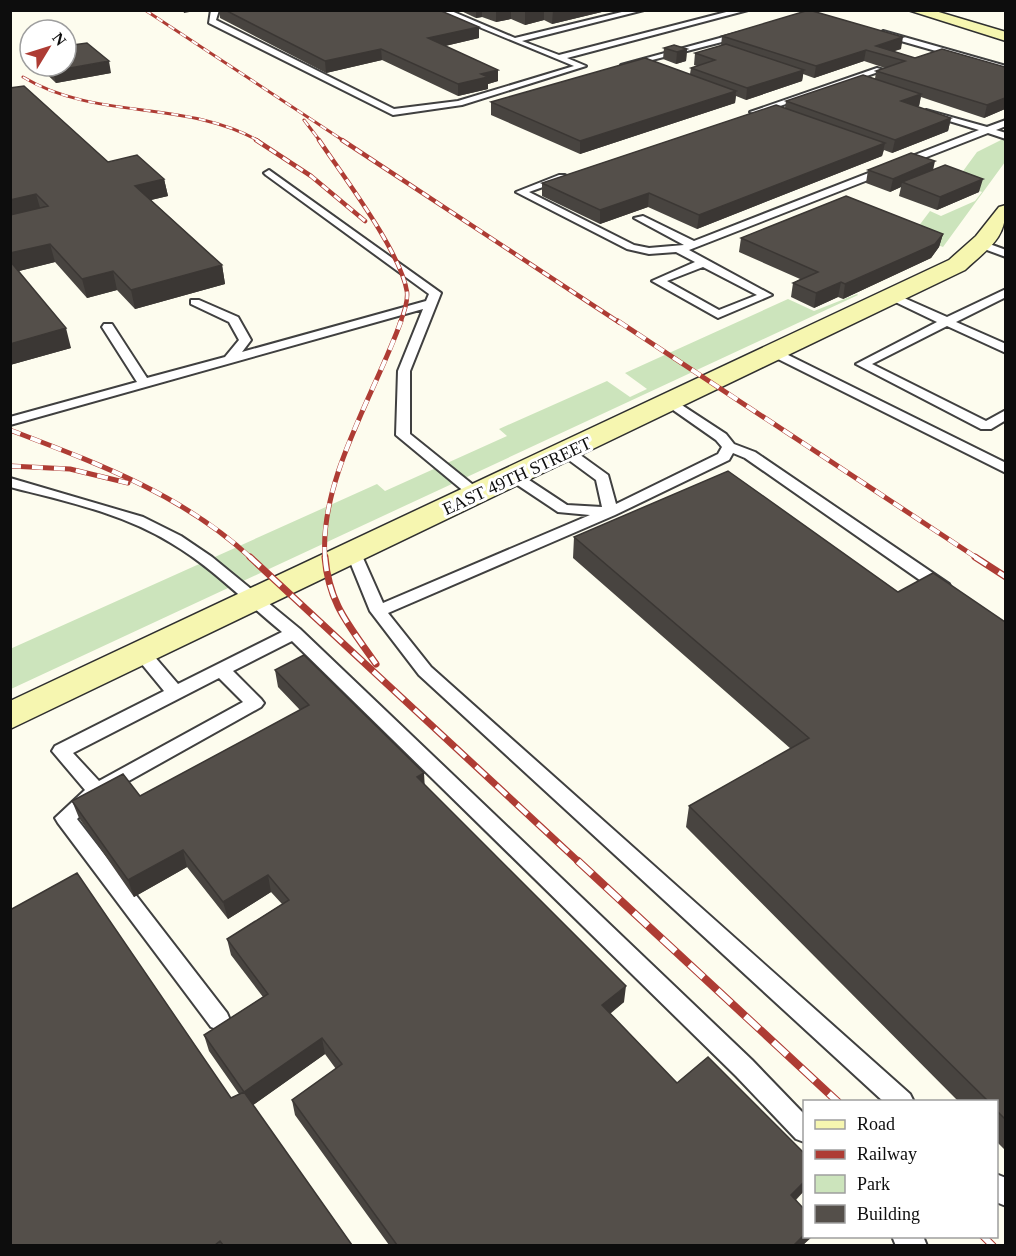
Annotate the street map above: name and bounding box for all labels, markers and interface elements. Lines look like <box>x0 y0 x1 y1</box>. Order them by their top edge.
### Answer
north arrow <box>18 18 78 78</box>
text: N <box>49 29 70 49</box>
street label: EAST 49TH STREET <box>440 433 594 519</box>
legend <box>803 1100 998 1238</box>
text: Road <box>857 1114 895 1134</box>
text: Railway <box>857 1144 917 1164</box>
text: Park <box>857 1174 890 1194</box>
text: Building <box>857 1204 920 1224</box>

